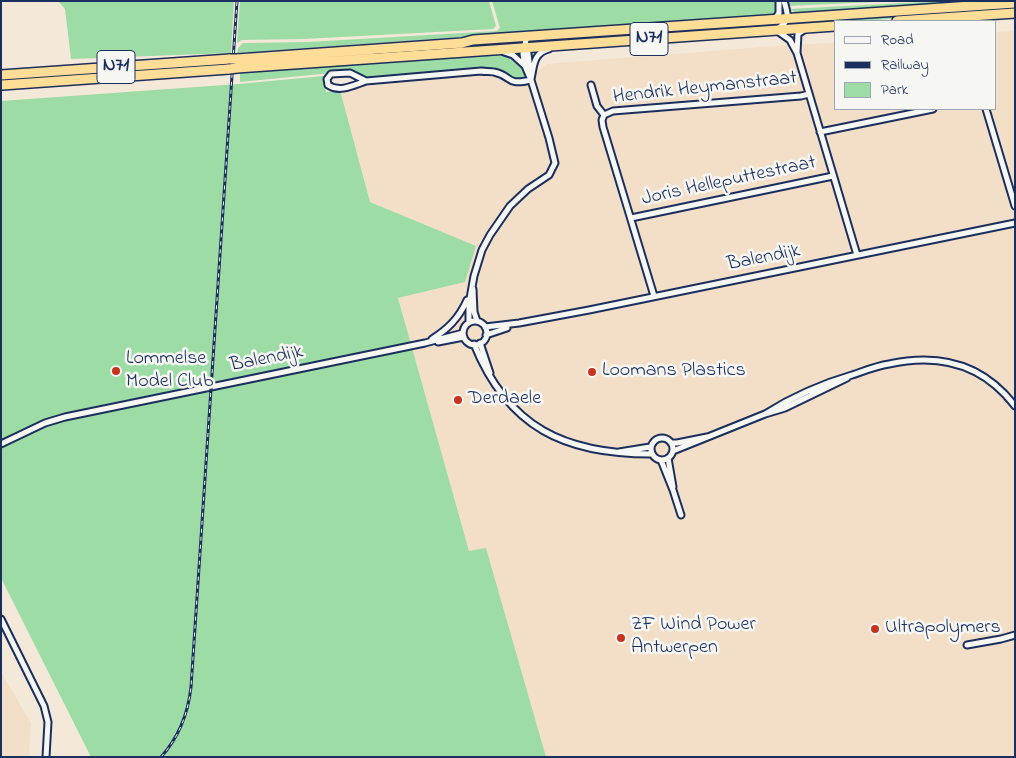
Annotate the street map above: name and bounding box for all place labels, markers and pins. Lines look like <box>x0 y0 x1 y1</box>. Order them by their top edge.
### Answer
place label: Lommelse Model Club <box>126 348 213 395</box>
place label: Loomans Plastics <box>602 360 746 384</box>
marker: Lommelse Model Club <box>110 365 122 377</box>
marker: Loomans Plastics <box>586 366 598 378</box>
place label: Derdaele <box>468 388 541 412</box>
marker: Derdaele <box>452 394 464 406</box>
place label: ZF Wind Power Antwerpen <box>631 614 756 661</box>
place label: Ultrapolymers <box>885 617 1001 641</box>
marker: Ultrapolymers <box>869 623 881 635</box>
marker: ZF Wind Power Antwerpen <box>615 632 627 644</box>

